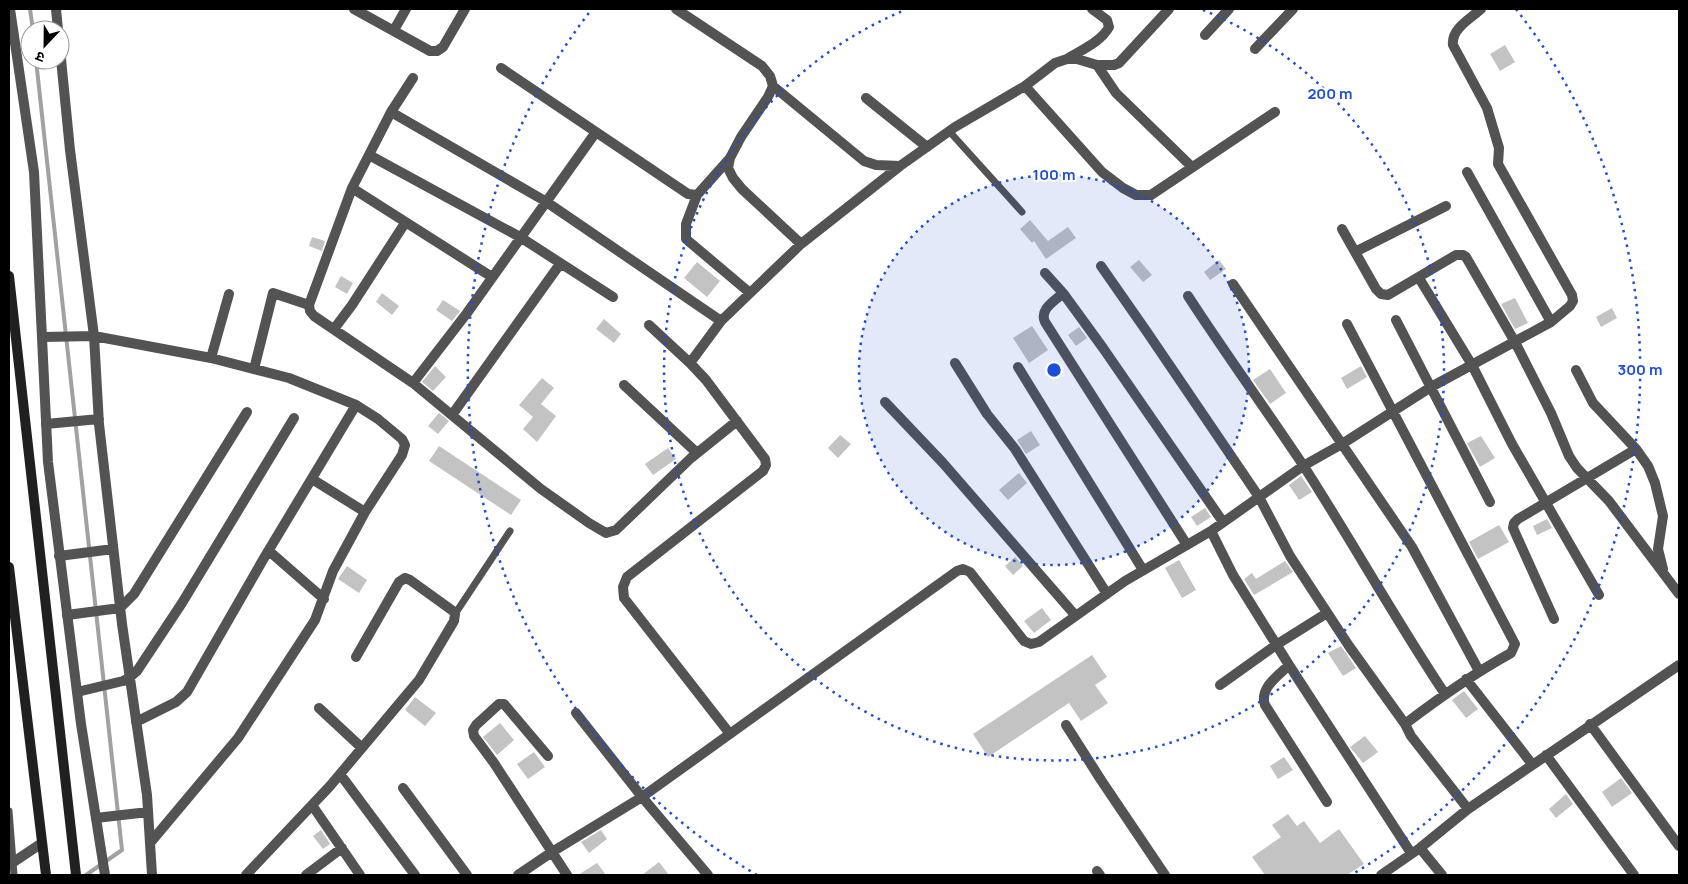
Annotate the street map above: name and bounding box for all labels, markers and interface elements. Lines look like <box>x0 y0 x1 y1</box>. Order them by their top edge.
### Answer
north arrow <box>20 20 70 70</box>
text: उ <box>32 47 47 68</box>
text: 200 m <box>1307 83 1353 104</box>
text: 100 m <box>1033 164 1075 185</box>
text: 300 m <box>1618 359 1662 380</box>
centre of rings <box>1045 361 1063 379</box>

